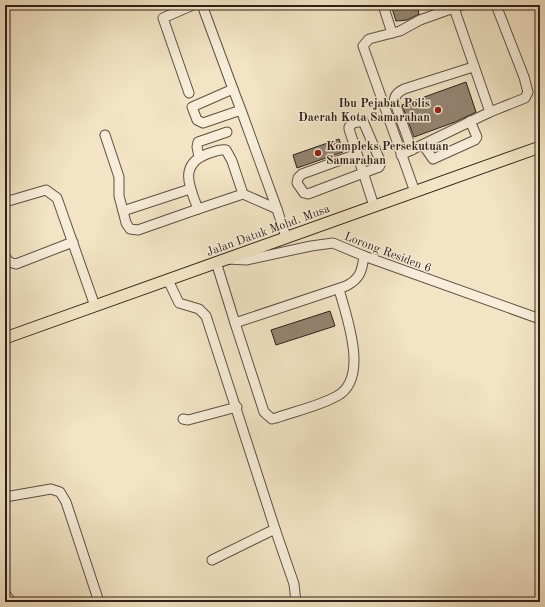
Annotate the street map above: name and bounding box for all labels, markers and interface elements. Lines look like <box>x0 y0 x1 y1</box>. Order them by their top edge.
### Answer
place label: Ibu Pejabat Polis Daerah Kota Samarahan <box>298 98 430 124</box>
marker: Ibu Pejabat Polis Daerah Kota Samarahan <box>433 105 443 115</box>
place label: Kompleks Persekutuan Samarahan <box>326 141 449 167</box>
marker: Kompleks Persekutuan Samarahan <box>313 148 323 158</box>
street label: Jalan Datuk Mohd. Musa <box>205 203 332 259</box>
street label: Lorong Residen 6 <box>342 231 433 275</box>

